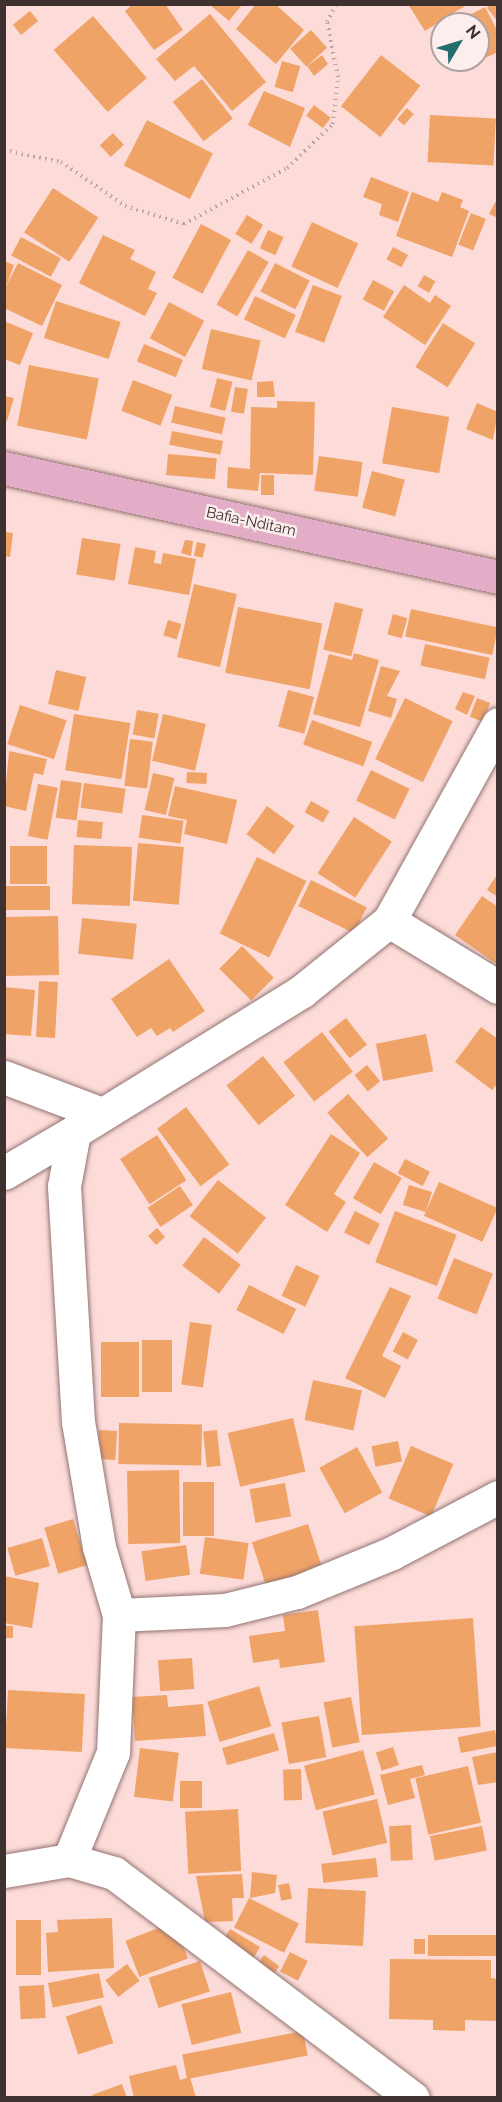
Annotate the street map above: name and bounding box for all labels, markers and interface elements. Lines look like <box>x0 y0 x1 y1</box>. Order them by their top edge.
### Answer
north arrow <box>430 12 490 72</box>
text: N <box>462 21 484 43</box>
street label: Bafia-Nditam <box>205 504 297 540</box>

